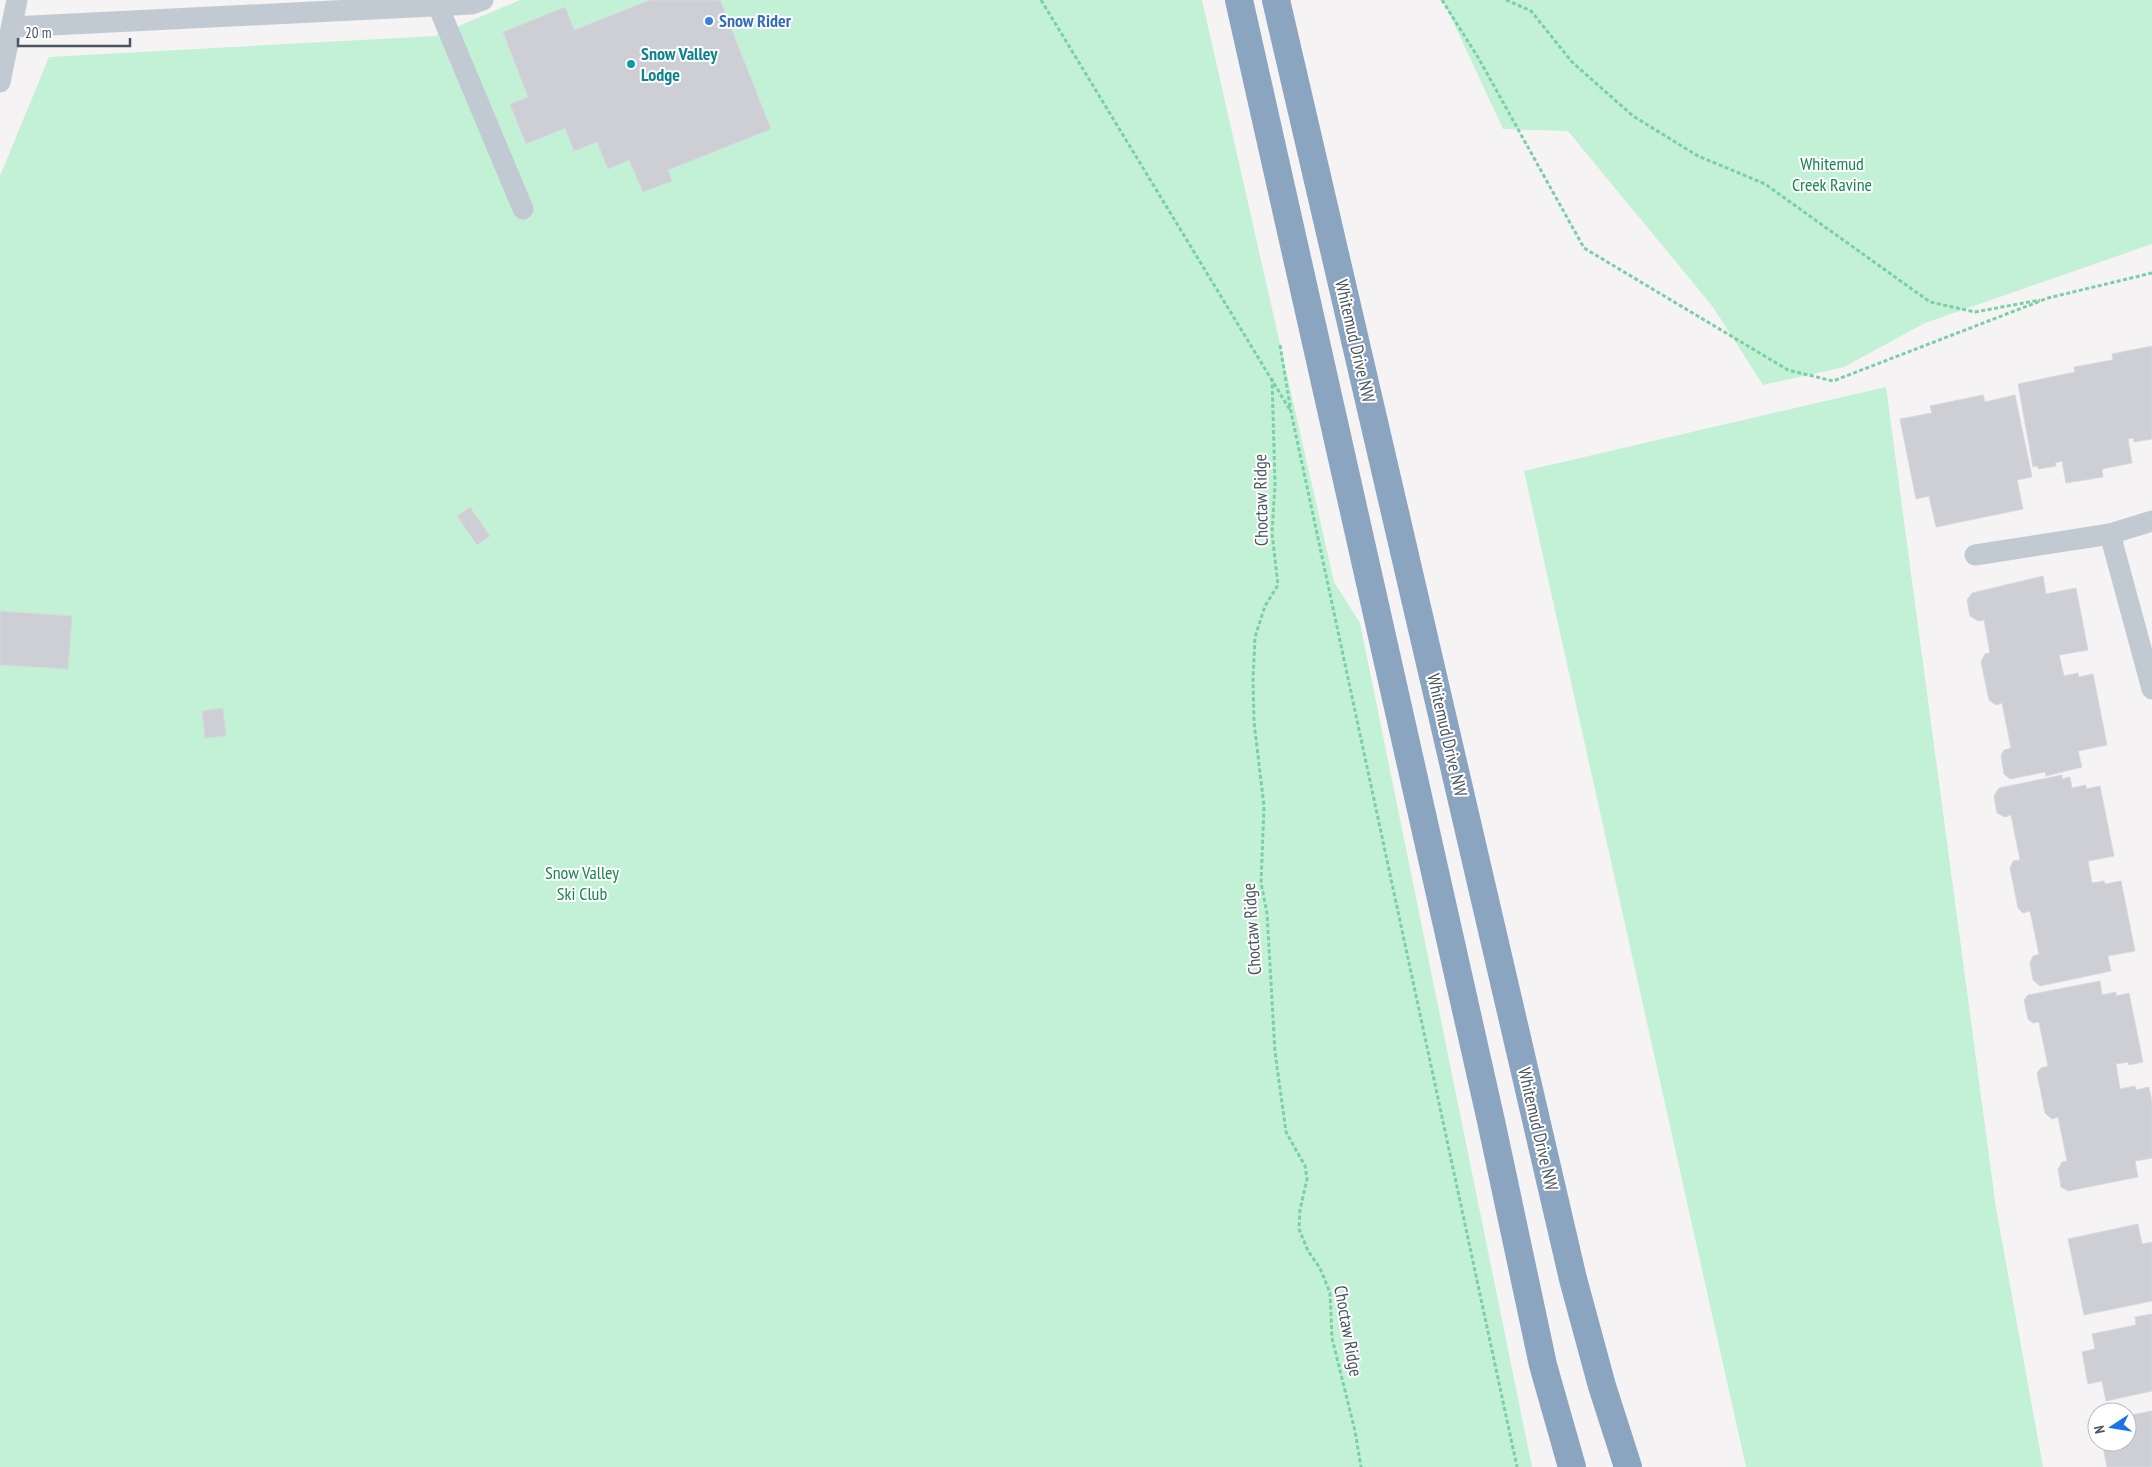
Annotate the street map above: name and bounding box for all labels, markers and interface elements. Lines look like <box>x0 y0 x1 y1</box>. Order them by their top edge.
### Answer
place label: Snow Rider <box>719 9 792 32</box>
scale bar <box>18 15 130 47</box>
marker: Snow Rider <box>703 15 715 27</box>
text: 20 m <box>25 23 51 42</box>
place label: Snow Valley Lodge <box>641 42 718 86</box>
marker: Snow Valley Lodge <box>625 58 637 70</box>
park label: Whitemud Creek Ravine <box>1792 152 1872 196</box>
street label: Whitemud Drive NW <box>1330 277 1381 405</box>
street label: Choctaw Ridge <box>1248 454 1273 546</box>
street label: Whitemud Drive NW <box>1422 671 1473 799</box>
park label: Snow Valley Ski Club <box>545 861 619 905</box>
street label: Choctaw Ridge <box>1237 882 1266 976</box>
street label: Whitemud Drive NW <box>1513 1065 1564 1193</box>
street label: Choctaw Ridge <box>1329 1284 1368 1378</box>
north arrow <box>2087 1402 2137 1452</box>
text: N <box>2090 1424 2109 1435</box>

